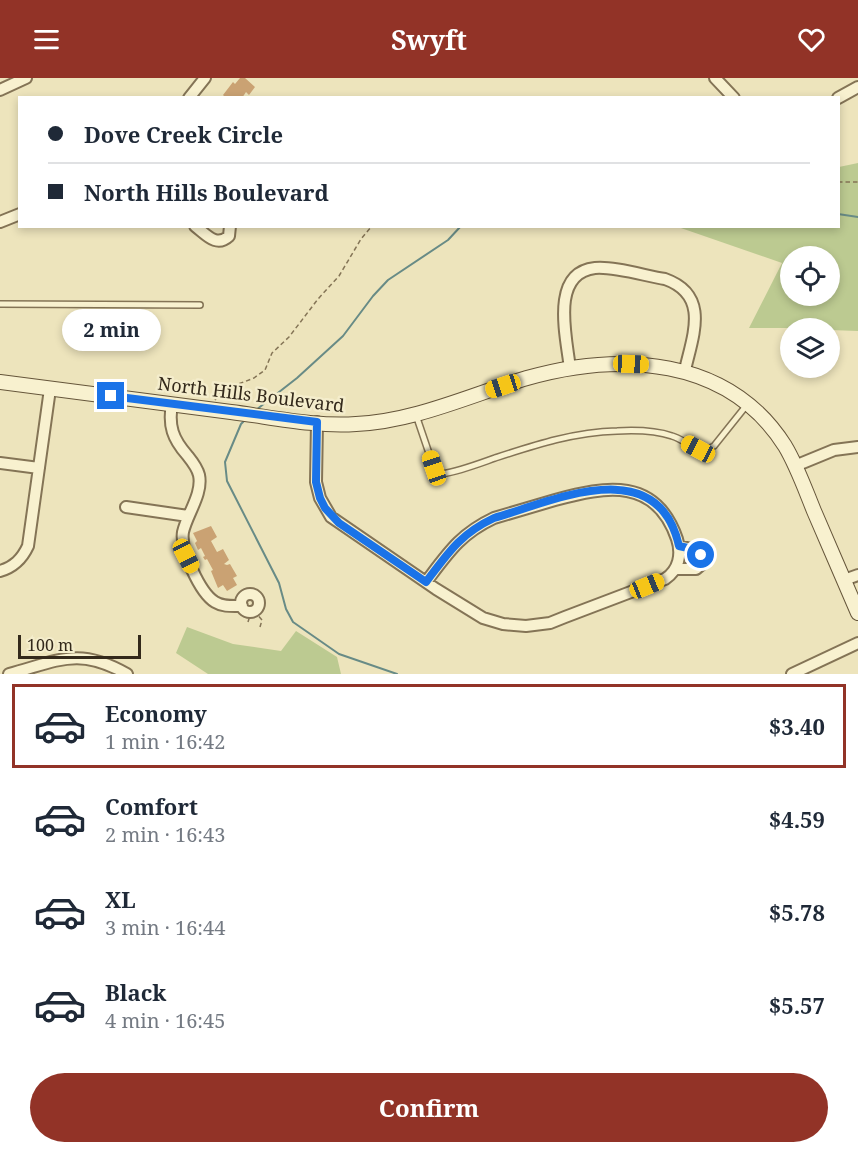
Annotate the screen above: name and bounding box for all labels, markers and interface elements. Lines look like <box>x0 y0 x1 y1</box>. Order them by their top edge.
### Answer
text: Swyft <box>391 21 467 58</box>
icon: menu <box>30 23 63 56</box>
icon: heart <box>795 23 828 56</box>
text: Dove Creek Circle <box>84 119 283 149</box>
text: North Hills Boulevard <box>84 177 329 207</box>
map controls <box>780 246 840 378</box>
button: locate <box>780 246 840 306</box>
callout: 2 min <box>62 309 160 351</box>
text: 2 min <box>83 316 140 343</box>
button: layers <box>780 318 840 378</box>
car <box>613 354 649 374</box>
street label: North Hills Boulevard <box>156 371 346 417</box>
car <box>483 372 523 400</box>
route end <box>97 382 124 409</box>
car <box>678 433 718 465</box>
car <box>420 448 448 488</box>
car <box>170 536 202 576</box>
route start <box>687 541 714 568</box>
car <box>627 571 667 601</box>
scale bar <box>18 632 141 660</box>
text: 100 m <box>27 634 73 656</box>
text: Economy <box>105 698 207 728</box>
icon: car <box>33 699 87 753</box>
text: $3.40 <box>769 711 825 741</box>
text: 1 min · 16:42 <box>105 728 225 755</box>
text: Comfort <box>105 791 198 821</box>
icon: car <box>33 792 87 846</box>
text: $4.59 <box>769 804 825 834</box>
text: 2 min · 16:43 <box>105 821 225 848</box>
text: XL <box>105 884 136 914</box>
icon: car <box>33 885 87 939</box>
text: $5.78 <box>769 897 825 927</box>
text: 3 min · 16:44 <box>105 914 225 941</box>
text: Black <box>105 977 166 1007</box>
icon: car <box>33 978 87 1032</box>
text: $5.57 <box>769 990 825 1020</box>
text: 4 min · 16:45 <box>105 1007 225 1034</box>
button: Confirm <box>30 1073 828 1142</box>

